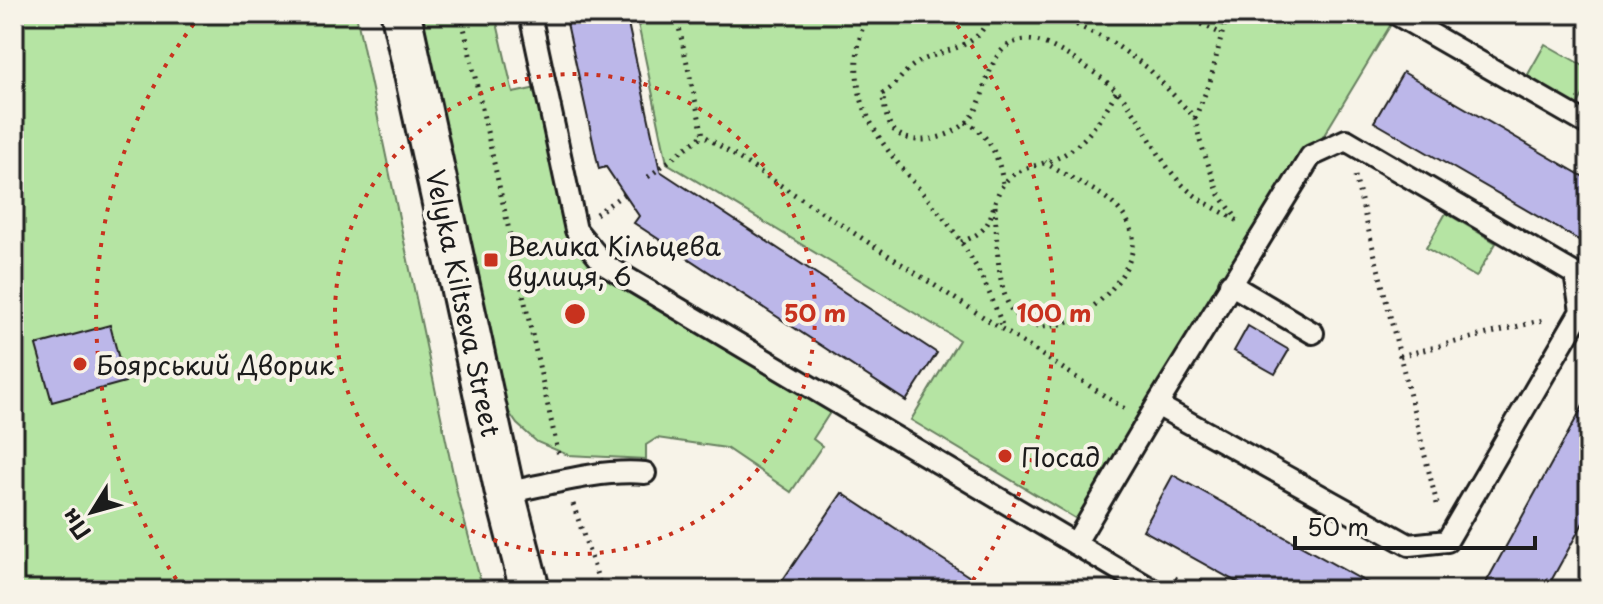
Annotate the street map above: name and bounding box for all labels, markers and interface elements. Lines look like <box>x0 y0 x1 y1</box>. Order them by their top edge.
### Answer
street label: Velyka Kiltseva Street <box>417 166 511 440</box>
place label: Велика Кільцева вулиця, 6 <box>507 226 722 295</box>
marker: Велика Кільцева вулиця, 6 <box>482 251 500 269</box>
text: 50 m <box>784 294 846 330</box>
text: 100 m <box>1017 294 1091 330</box>
centre of rings <box>561 300 589 328</box>
place label: Боярський Дворик <box>96 345 335 384</box>
marker: Боярський Дворик <box>71 355 89 373</box>
place label: Посад <box>1021 437 1100 476</box>
marker: Посад <box>996 447 1014 465</box>
north arrow <box>52 472 132 552</box>
scale bar <box>1295 500 1535 550</box>
text: Пн <box>52 502 98 548</box>
text: 50 m <box>1307 508 1369 544</box>

